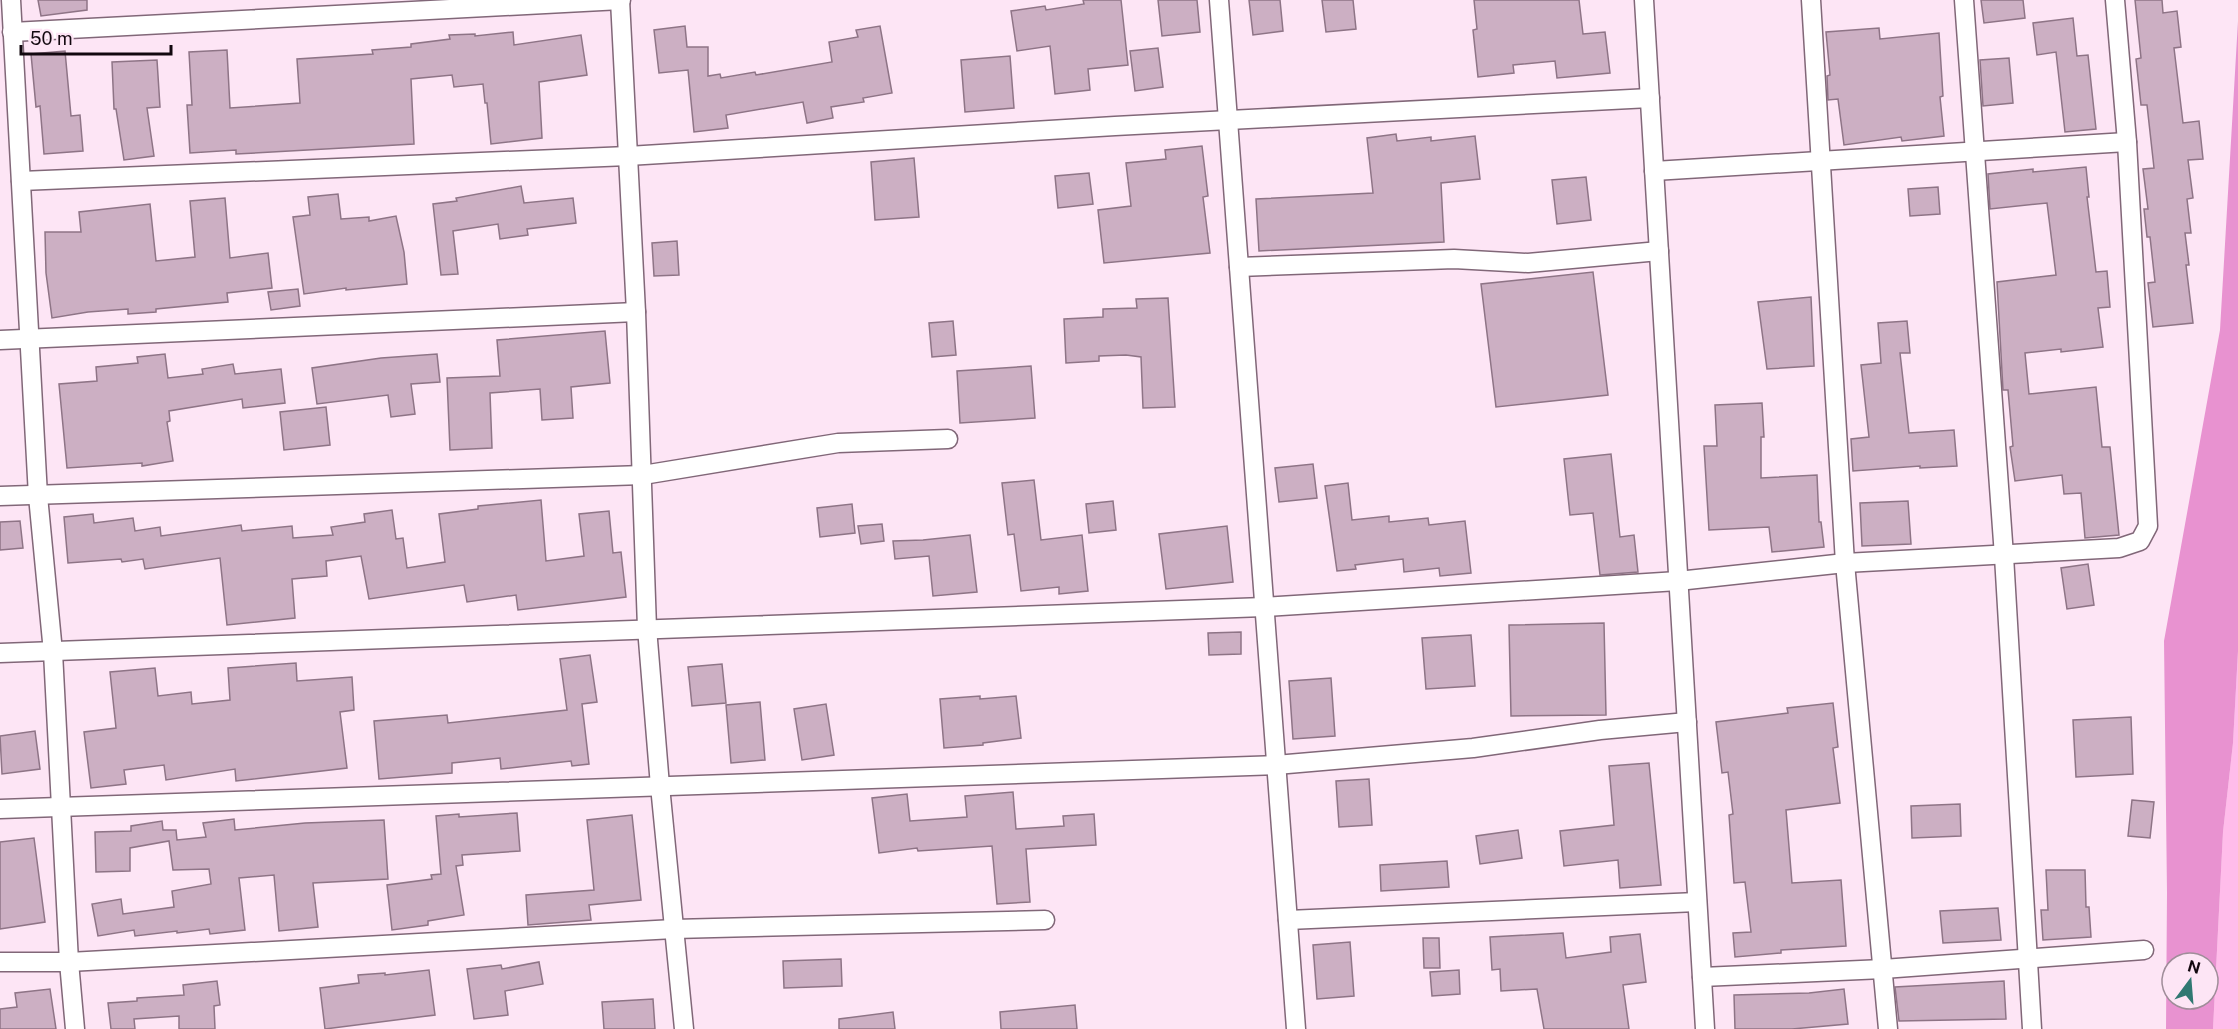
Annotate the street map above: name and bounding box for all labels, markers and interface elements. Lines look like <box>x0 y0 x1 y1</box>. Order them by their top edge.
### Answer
scale bar <box>21 18 171 56</box>
text: 50 m <box>30 28 73 49</box>
north arrow <box>2160 951 2220 1011</box>
text: N <box>2185 956 2203 978</box>

